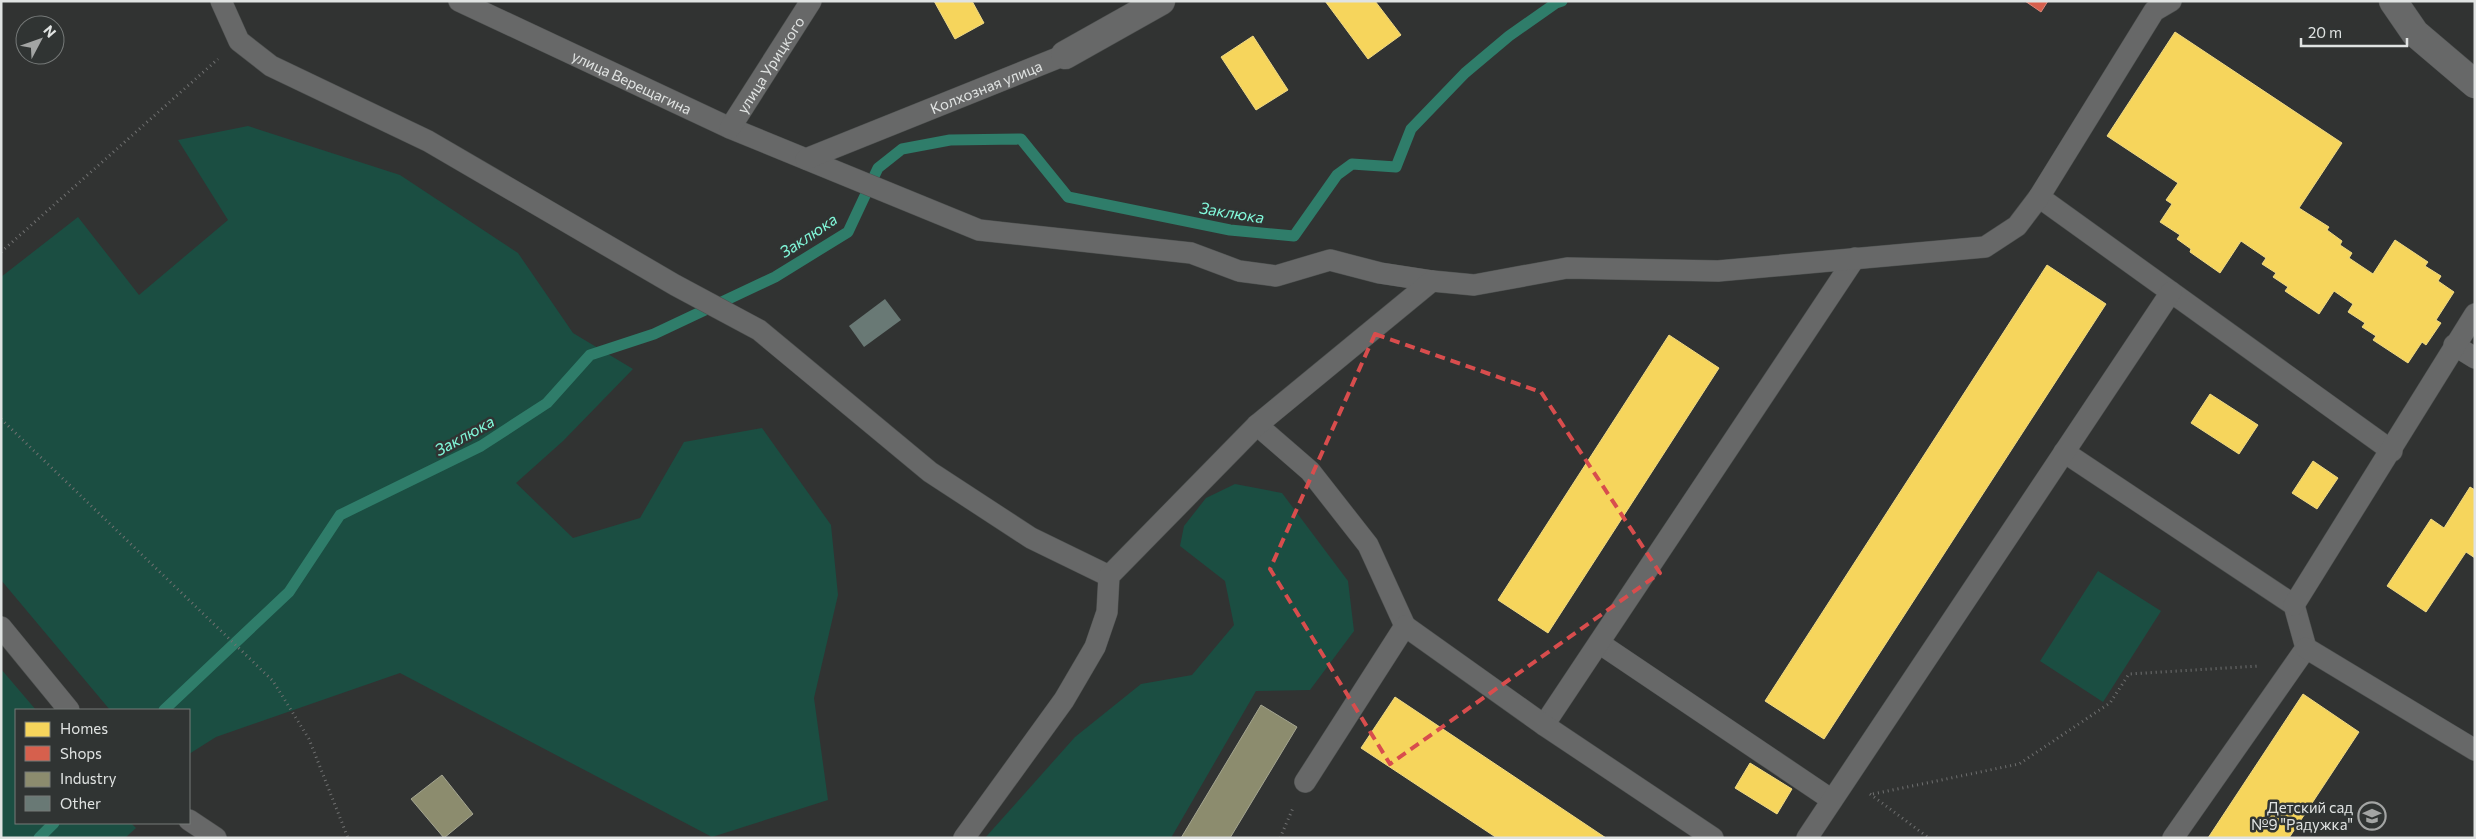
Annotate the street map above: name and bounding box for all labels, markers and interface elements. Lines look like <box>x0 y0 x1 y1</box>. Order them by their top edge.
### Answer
street label: улица Урицкого <box>733 13 808 117</box>
north arrow <box>15 15 65 65</box>
scale bar <box>2301 15 2407 47</box>
text: N <box>40 22 60 41</box>
text: 20 m <box>2308 23 2342 41</box>
street label: улица Верещагина <box>569 46 695 118</box>
street label: Колхозная улица <box>927 56 1045 117</box>
water label: Заклюка <box>1198 198 1266 226</box>
water label: Заклюка <box>776 209 840 261</box>
water label: Заклюка <box>431 411 497 459</box>
legend <box>15 709 190 824</box>
text: Homes <box>60 719 108 737</box>
text: Shops <box>60 744 102 762</box>
text: Industry <box>60 769 117 787</box>
text: Other <box>60 794 101 812</box>
place label: Детский cад №9 "Радужка" <box>2251 798 2353 833</box>
school or university icon: Детский cад №9 "Радужка" <box>2357 801 2387 831</box>

